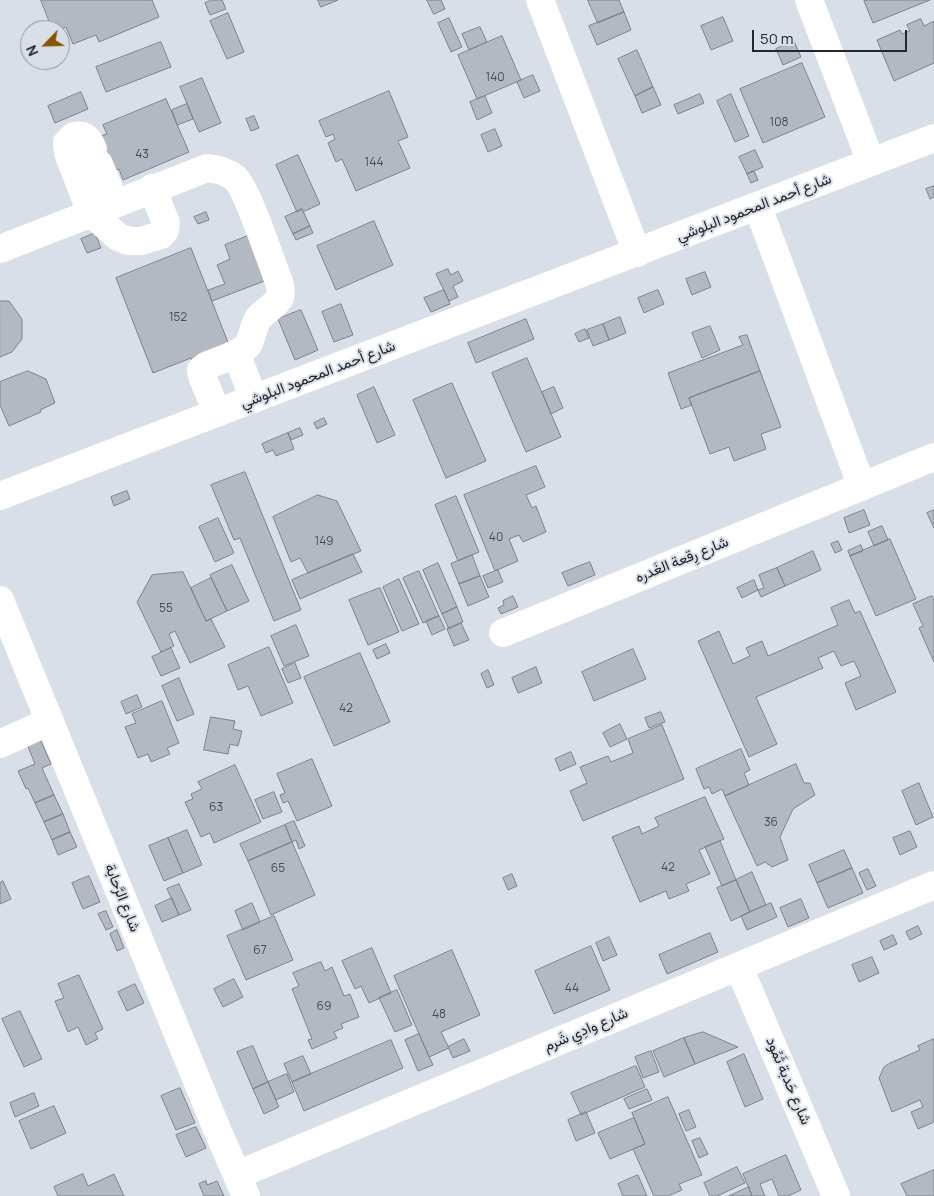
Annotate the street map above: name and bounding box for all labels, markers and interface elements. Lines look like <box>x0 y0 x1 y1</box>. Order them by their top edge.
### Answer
north arrow <box>20 20 70 70</box>
scale bar <box>754 20 909 52</box>
text: 50 m <box>760 28 794 49</box>
text: N <box>21 42 42 59</box>
house number: 140 <box>485 71 505 85</box>
house number: 108 <box>770 116 788 130</box>
house number: 43 <box>135 148 149 162</box>
house number: 144 <box>365 156 383 170</box>
street label: شارع أحمد المحمود البلوشي <box>674 170 834 246</box>
house number: 152 <box>169 311 187 325</box>
street label: شارع أحمد المحمود البلوشي <box>238 337 398 413</box>
house number: 40 <box>489 531 503 545</box>
street label: شارع رِقعة الغَدره <box>633 533 731 587</box>
house number: 149 <box>314 535 334 549</box>
house number: 55 <box>159 602 173 616</box>
house number: 42 <box>339 702 353 716</box>
house number: 63 <box>209 801 223 815</box>
house number: 36 <box>764 816 778 830</box>
street label: شارع الرَّحابة <box>100 861 144 935</box>
house number: 42 <box>661 861 675 875</box>
house number: 65 <box>271 862 285 876</box>
house number: 67 <box>253 944 267 958</box>
house number: 44 <box>565 982 579 996</box>
house number: 69 <box>317 1000 331 1014</box>
street label: شارع وادِي شَرم <box>541 1004 631 1056</box>
house number: 48 <box>432 1008 446 1022</box>
street label: شارع حَدبة ثَمُود <box>761 1034 815 1128</box>

